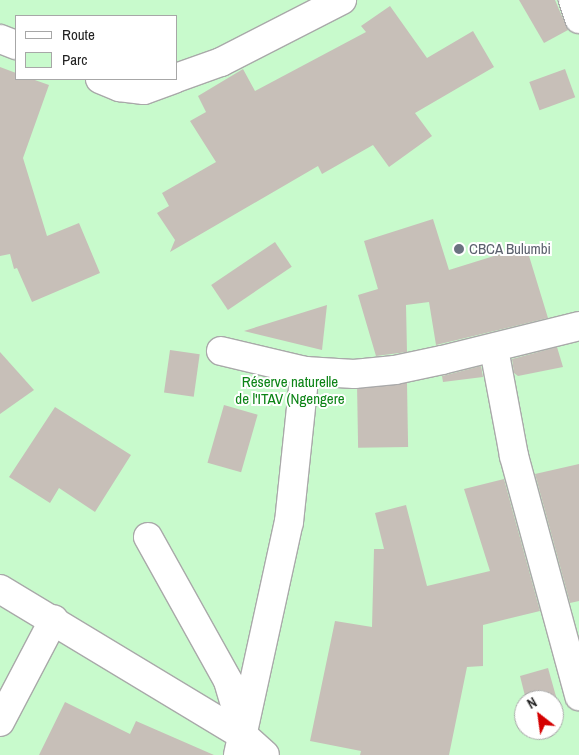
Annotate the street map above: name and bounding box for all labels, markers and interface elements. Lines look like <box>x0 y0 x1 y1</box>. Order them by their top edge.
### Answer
legend <box>15 15 178 80</box>
text: Route <box>62 24 95 45</box>
text: Parc <box>62 49 87 70</box>
place label: CBCA Bulumbi <box>469 240 552 258</box>
marker: CBCA Bulumbi <box>453 243 465 255</box>
park label: Réserve naturelle de l'ITAV (Ngengere <box>235 372 345 407</box>
north arrow <box>514 690 564 740</box>
text: N <box>524 693 540 713</box>

